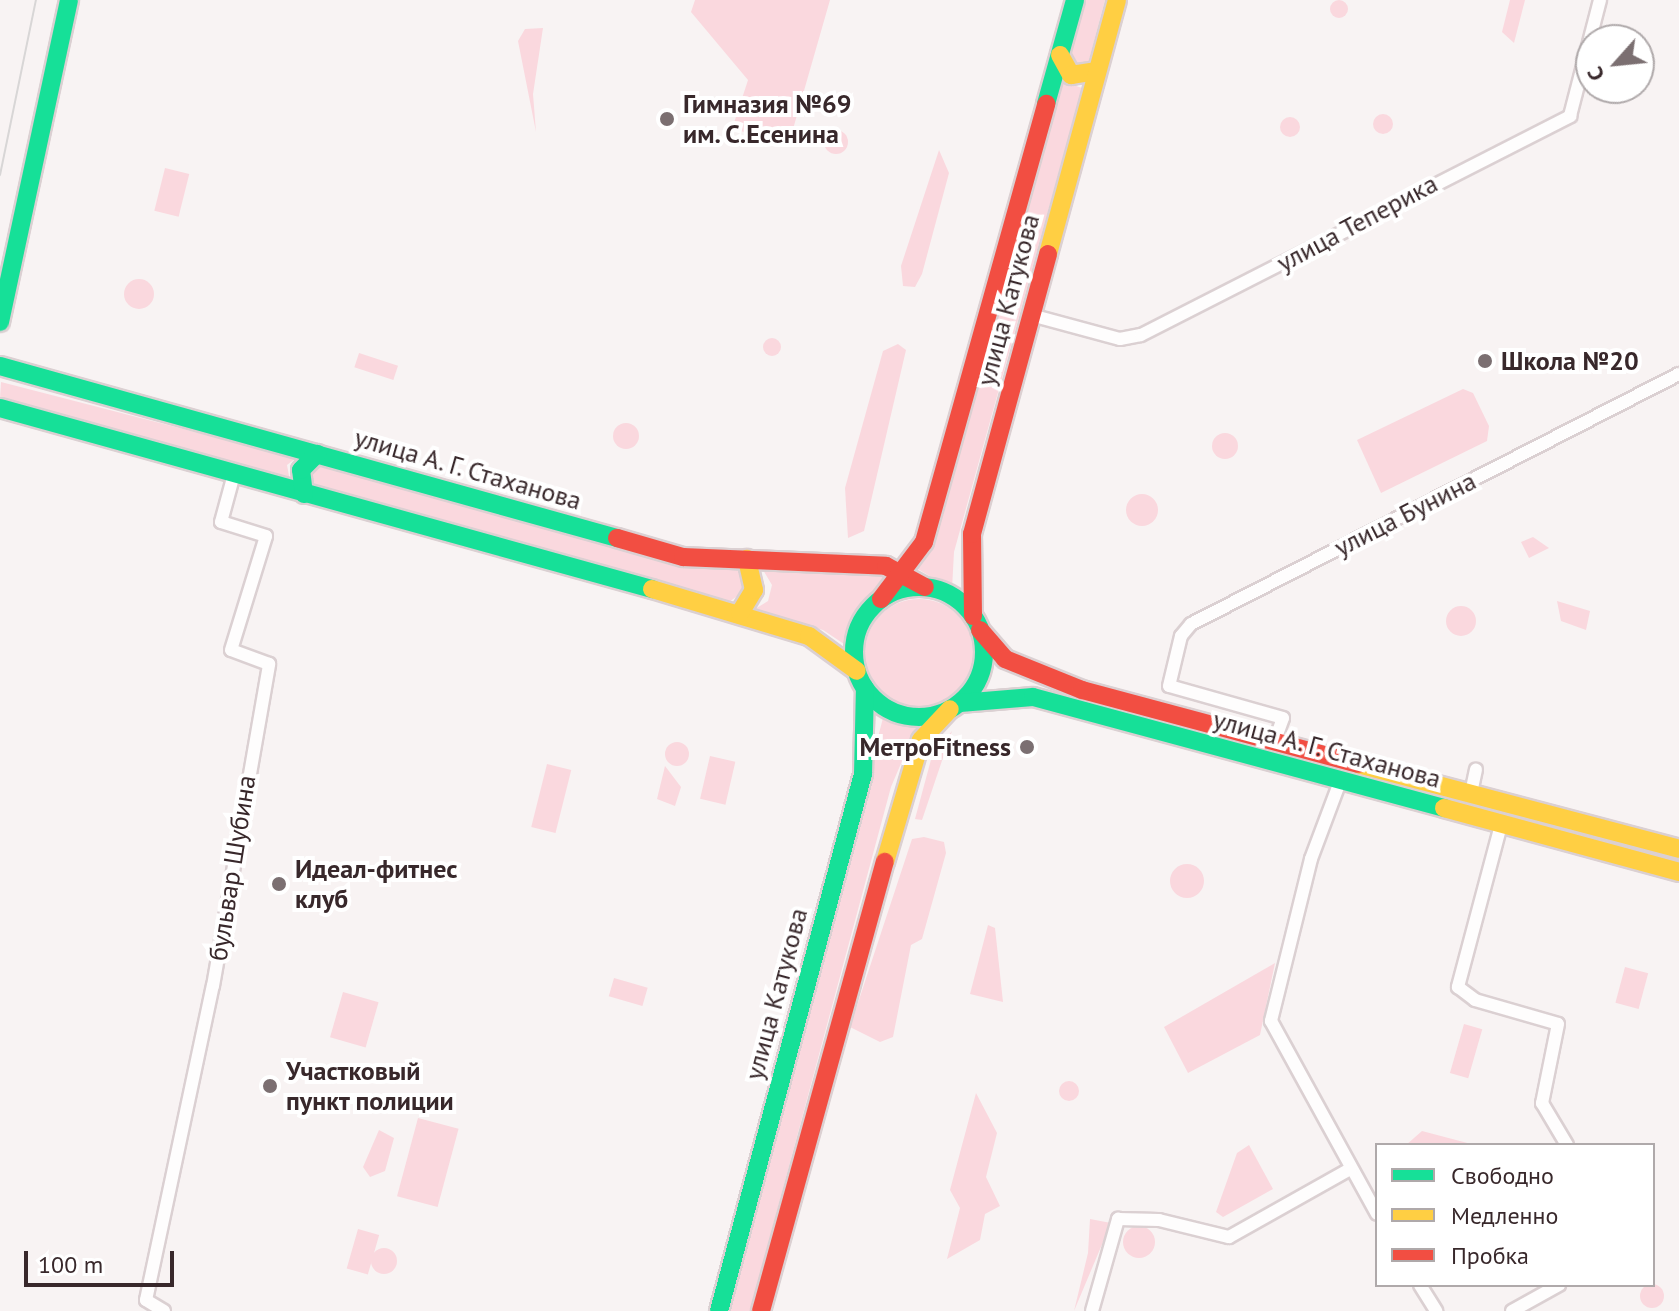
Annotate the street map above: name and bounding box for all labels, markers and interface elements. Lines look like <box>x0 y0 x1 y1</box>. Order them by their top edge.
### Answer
north arrow <box>1575 24 1655 104</box>
text: С <box>1580 62 1611 86</box>
place label: Гимназия №69 им. С.Есенина <box>683 88 851 150</box>
marker: Гимназия №69 им. С.Есенина <box>658 110 676 128</box>
street label: улица Теперика <box>1271 167 1443 279</box>
street label: улица Катукова <box>970 211 1046 389</box>
place label: Школа №20 <box>1501 345 1639 377</box>
marker: Школа №20 <box>1476 352 1494 370</box>
street label: улица А. Г. Стаханова <box>349 421 587 517</box>
street label: улица Бунина <box>1329 465 1481 563</box>
street label: улица А. Г. Стаханова <box>1207 703 1447 795</box>
place label: МетроFitness <box>860 731 1011 763</box>
marker: МетроFitness <box>1018 738 1036 756</box>
street label: бульвар Шубина <box>202 773 262 963</box>
place label: Идеал-фитнес клуб <box>295 853 457 914</box>
marker: Идеал-фитнес клуб <box>270 875 288 893</box>
street label: улица Катукова <box>738 905 814 1083</box>
place label: Участковый пункт полиции <box>286 1055 455 1116</box>
marker: Участковый пункт полиции <box>261 1077 279 1095</box>
legend <box>1375 1143 1655 1287</box>
text: Свободно <box>1451 1160 1554 1191</box>
text: Медленно <box>1451 1200 1558 1231</box>
scale bar <box>28 1235 178 1285</box>
text: Пробка <box>1451 1240 1529 1271</box>
text: 100 m <box>38 1249 103 1280</box>

